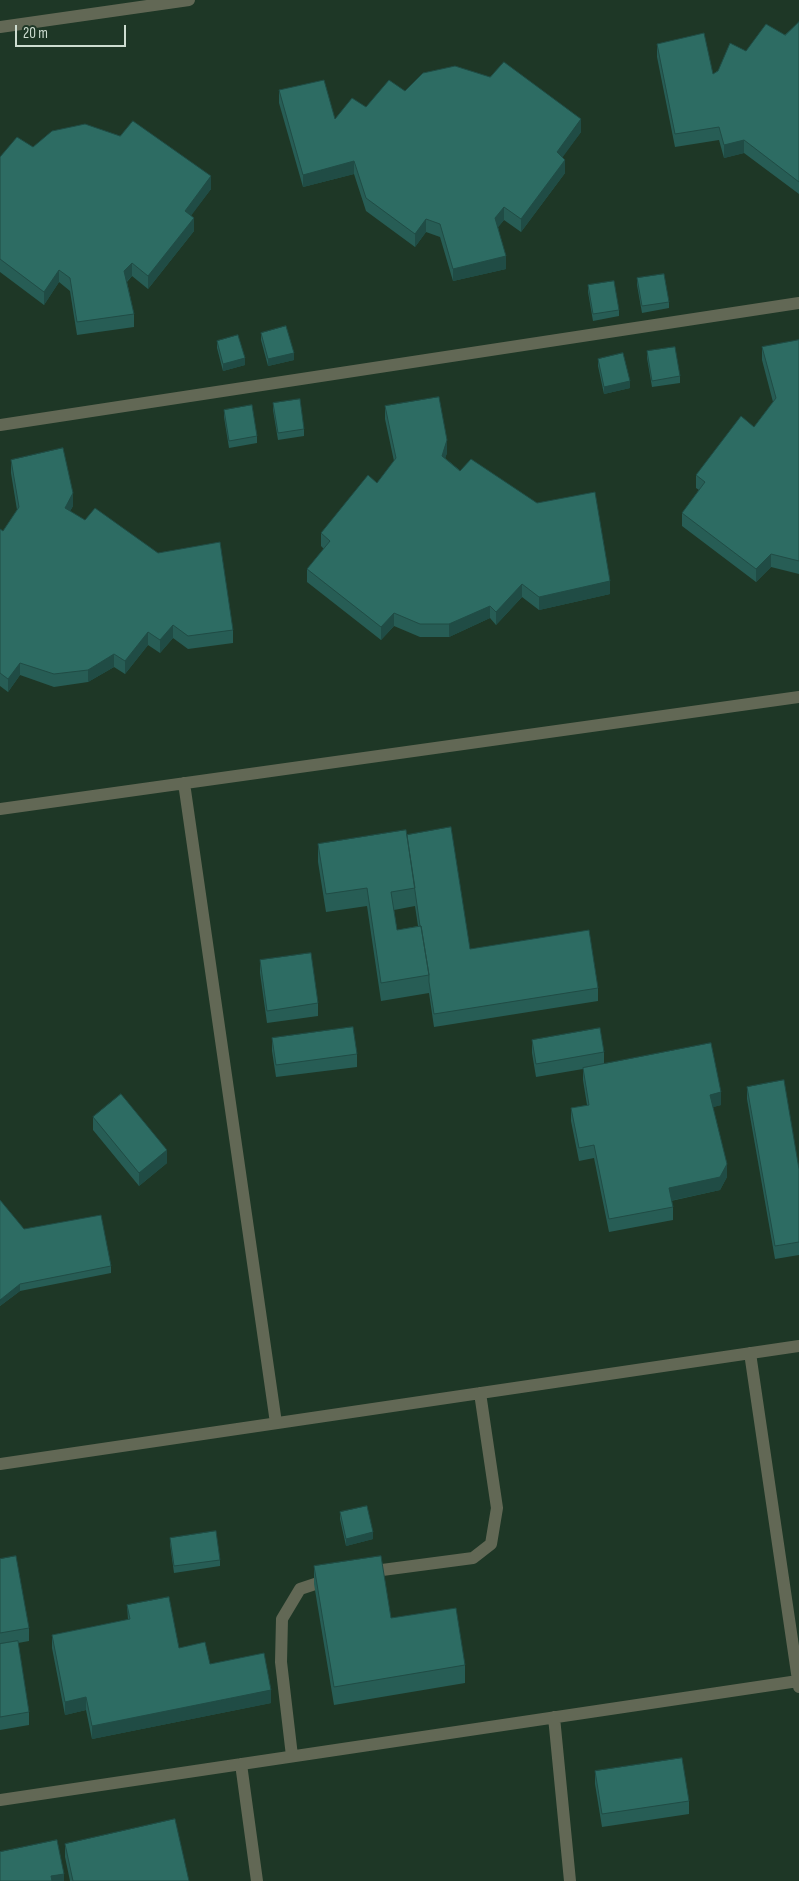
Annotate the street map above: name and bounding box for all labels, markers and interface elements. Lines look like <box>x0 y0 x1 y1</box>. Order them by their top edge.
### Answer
scale bar <box>18 15 129 47</box>
text: 20 m <box>23 24 48 43</box>

